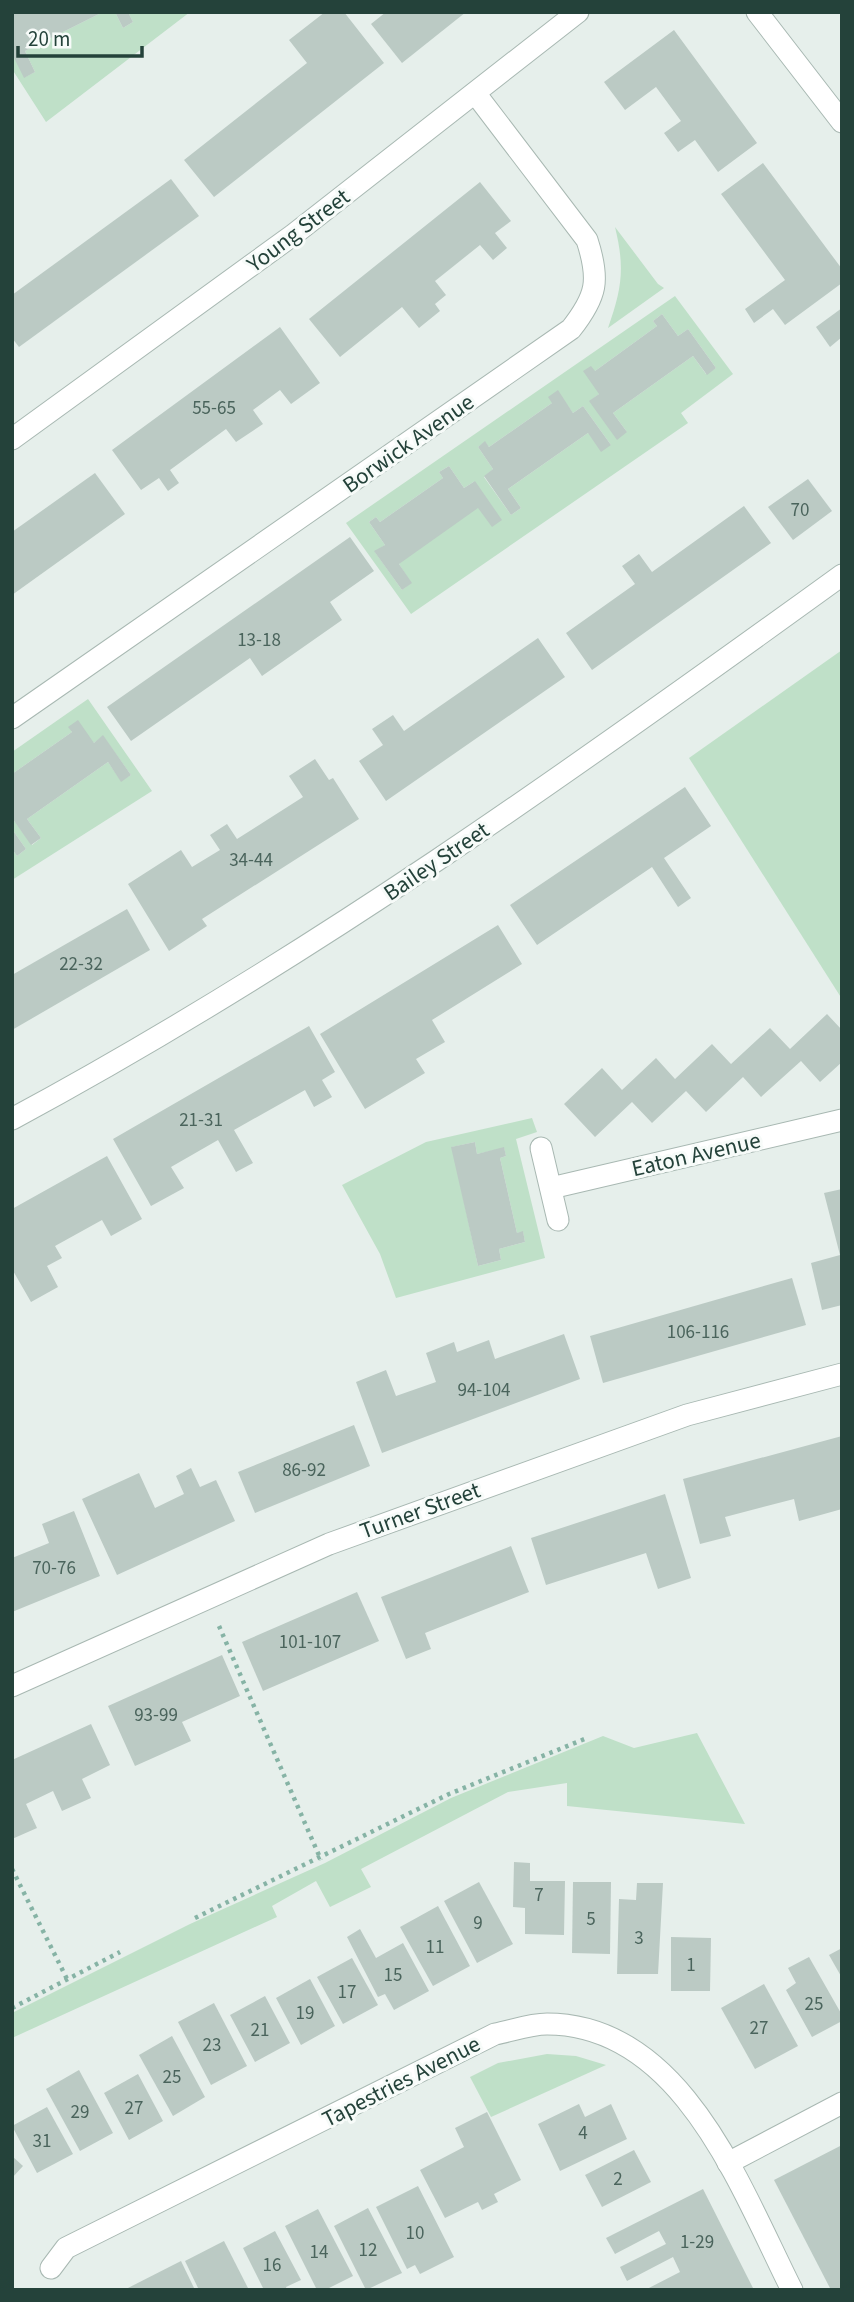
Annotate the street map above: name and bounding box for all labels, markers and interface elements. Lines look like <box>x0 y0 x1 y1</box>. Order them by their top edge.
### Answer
scale bar <box>18 14 142 58</box>
text: 20 m <box>28 24 70 54</box>
street label: Young Street <box>239 181 357 281</box>
street label: Borwick Avenue <box>336 386 481 501</box>
house number: 55-65 <box>192 395 236 422</box>
house number: 70 <box>791 497 809 524</box>
house number: 13-18 <box>237 627 281 654</box>
street label: Bailey Street <box>377 814 496 909</box>
house number: 34-44 <box>229 847 273 874</box>
house number: 22-32 <box>59 951 103 978</box>
house number: 21-31 <box>179 1107 223 1134</box>
street label: Eaton Avenue <box>628 1124 764 1185</box>
house number: 106-116 <box>667 1319 729 1346</box>
house number: 94-104 <box>457 1377 511 1404</box>
house number: 86-92 <box>282 1457 326 1484</box>
street label: Turner Street <box>355 1473 485 1548</box>
house number: 70-76 <box>32 1555 76 1582</box>
house number: 101-107 <box>279 1629 341 1656</box>
house number: 93-99 <box>134 1702 178 1729</box>
house number: 7 <box>534 1882 544 1909</box>
house number: 5 <box>586 1906 596 1933</box>
house number: 9 <box>473 1910 483 1937</box>
house number: 3 <box>634 1925 644 1952</box>
house number: 11 <box>426 1934 444 1961</box>
house number: 1 <box>686 1952 696 1979</box>
house number: 15 <box>384 1962 402 1989</box>
house number: 17 <box>338 1979 356 2006</box>
house number: 25 <box>805 1991 823 2018</box>
house number: 19 <box>296 2000 314 2027</box>
house number: 27 <box>750 2015 768 2042</box>
house number: 21 <box>251 2017 269 2044</box>
street label: Tapestries Avenue <box>316 2027 486 2136</box>
house number: 23 <box>203 2032 221 2059</box>
house number: 25 <box>163 2064 181 2091</box>
house number: 27 <box>125 2095 143 2122</box>
house number: 29 <box>71 2099 89 2126</box>
house number: 4 <box>578 2120 588 2147</box>
house number: 31 <box>33 2128 51 2155</box>
house number: 2 <box>613 2166 623 2193</box>
house number: 10 <box>406 2220 424 2247</box>
house number: 1-29 <box>680 2229 714 2256</box>
house number: 12 <box>359 2237 377 2264</box>
house number: 14 <box>310 2239 328 2266</box>
house number: 16 <box>263 2252 281 2279</box>

